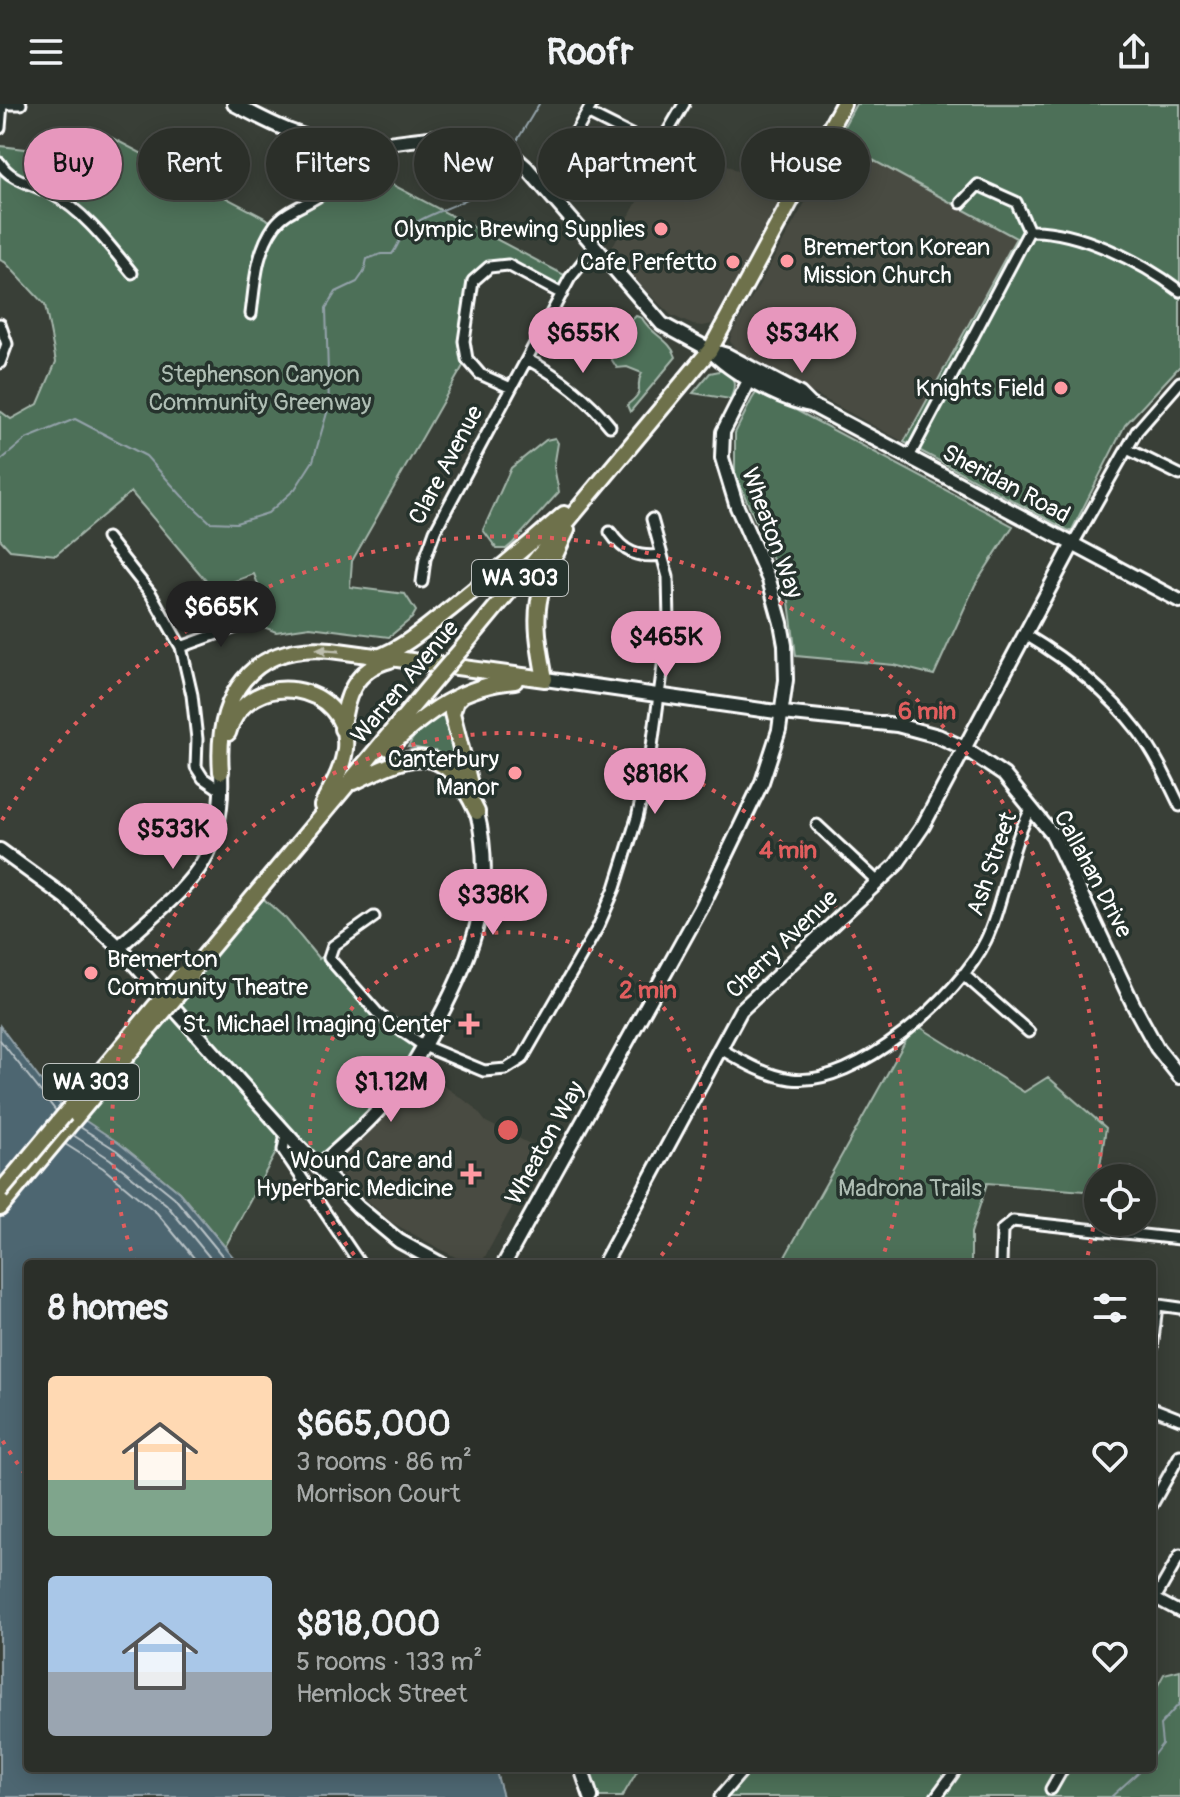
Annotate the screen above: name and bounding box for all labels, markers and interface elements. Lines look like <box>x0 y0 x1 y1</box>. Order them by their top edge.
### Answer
icon: menu <box>24 30 68 74</box>
text: Roofr <box>547 30 633 75</box>
icon: share <box>1112 30 1156 74</box>
chip: Buy <box>24 128 122 200</box>
chip: Rent <box>138 128 250 200</box>
chip: Filters <box>266 128 398 200</box>
chip: New <box>414 128 522 200</box>
chip: Apartment <box>538 128 725 200</box>
chip: House <box>741 128 870 200</box>
place label: Olympic Brewing Supplies <box>394 215 645 244</box>
marker: Olympic Brewing Supplies <box>652 220 670 238</box>
place label: Bremerton Korean Mission Church <box>803 233 990 290</box>
place label: Cafe Perfetto <box>580 248 717 277</box>
marker: Bremerton Korean Mission Church <box>778 252 796 270</box>
marker: Cafe Perfetto <box>724 253 742 271</box>
pin: $655K <box>527 307 639 375</box>
pin: $534K <box>746 307 858 375</box>
text: $655K <box>546 317 620 349</box>
text: $534K <box>765 317 839 349</box>
park label: Stephenson Canyon Community Greenway <box>148 360 372 417</box>
place label: Knights Field <box>915 374 1045 403</box>
marker: Knights Field <box>1052 379 1070 397</box>
street label: Clare Avenue <box>403 400 490 529</box>
street label: Sheridan Road <box>937 438 1075 530</box>
street label: Wheaton Way <box>735 464 809 602</box>
road number: WA 303 <box>472 560 568 596</box>
pin: $665K <box>165 581 277 649</box>
text: $665K <box>184 591 258 623</box>
pin: $465K <box>610 611 722 679</box>
street label: Warren Avenue <box>345 614 465 750</box>
text: $465K <box>629 621 703 653</box>
one-way arrow <box>316 644 341 657</box>
text: 6 min <box>898 697 956 726</box>
place label: Canterbury Manor <box>388 745 499 802</box>
pin: $818K <box>599 748 711 816</box>
text: $818K <box>622 758 688 790</box>
marker: Canterbury Manor <box>506 764 524 782</box>
pin: $533K <box>117 803 229 871</box>
street label: Callahan Drive <box>1047 805 1139 943</box>
street label: Ash Street <box>961 808 1023 920</box>
text: $533K <box>137 813 209 845</box>
text: 4 min <box>759 836 817 865</box>
pin: $338K <box>437 869 549 937</box>
text: $338K <box>457 879 529 911</box>
street label: Cherry Avenue <box>720 883 844 1005</box>
place label: Bremerton Community Theatre <box>107 945 308 1002</box>
marker: Bremerton Community Theatre <box>82 964 100 982</box>
text: 2 min <box>619 976 677 1005</box>
place label: St. Michael Imaging Center <box>182 1010 451 1039</box>
marker: St. Michael Imaging Center <box>458 1013 480 1035</box>
pin: $1.12M <box>326 1056 456 1124</box>
road number: WA 303 <box>43 1064 139 1100</box>
text: $1.12M <box>354 1066 428 1098</box>
street label: Wheaton Way <box>499 1076 591 1210</box>
centre of rings <box>494 1116 522 1144</box>
place label: Wound Care and Hyperbaric Medicine <box>256 1146 453 1203</box>
marker: Wound Care and Hyperbaric Medicine <box>460 1163 482 1185</box>
map controls <box>1084 1164 1156 1236</box>
button: locate <box>1084 1164 1156 1236</box>
park label: Madrona Trails <box>838 1174 982 1203</box>
icon: filters <box>1088 1286 1132 1330</box>
text: 8 homes <box>48 1287 168 1330</box>
text: $665,000 <box>296 1403 451 1446</box>
icon: home <box>112 1408 208 1504</box>
icon: heart <box>1088 1434 1132 1478</box>
text: 3 rooms · 86 m² <box>296 1446 472 1478</box>
text: Morrison Court <box>296 1478 460 1510</box>
text: $818,000 <box>296 1603 440 1646</box>
icon: home <box>112 1608 208 1704</box>
icon: heart <box>1088 1634 1132 1678</box>
text: 5 rooms · 133 m² <box>296 1646 482 1678</box>
text: Hemlock Street <box>296 1678 467 1710</box>

